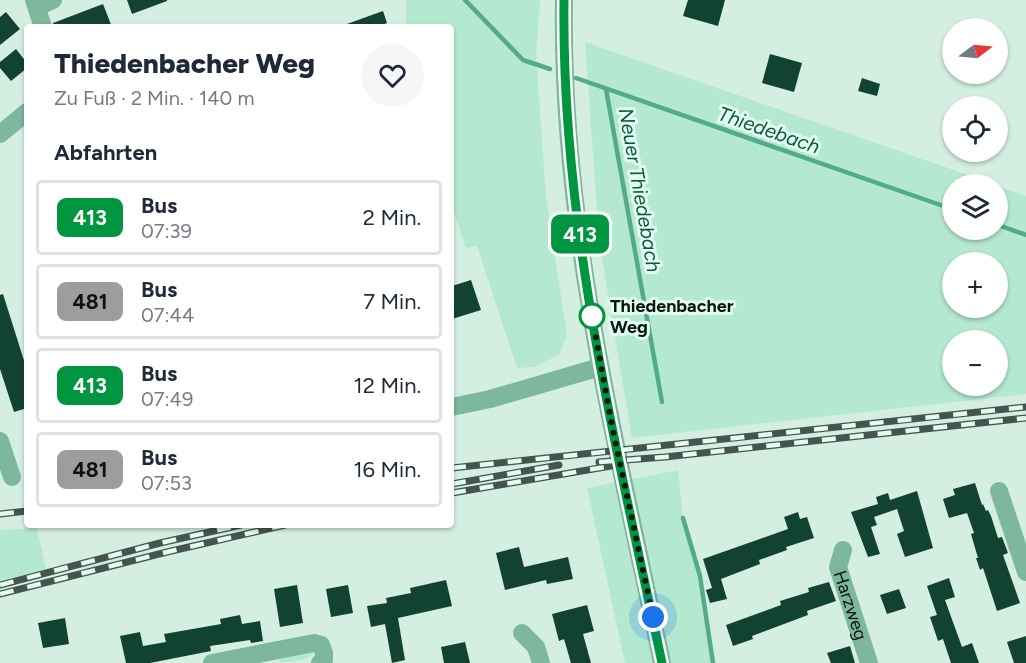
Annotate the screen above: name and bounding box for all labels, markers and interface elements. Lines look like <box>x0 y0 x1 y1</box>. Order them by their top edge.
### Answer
north arrow <box>942 18 1008 84</box>
map controls <box>942 18 1008 396</box>
button: heart <box>361 44 424 107</box>
text: Thiedenbacher Weg <box>54 46 315 80</box>
text: Zu Fuß · 2 Min. · 140 m <box>54 86 254 110</box>
button: locate <box>942 96 1008 162</box>
water label: Thiedebach <box>715 101 823 159</box>
water label: Neuer Thiedebach <box>614 106 666 274</box>
text: Abfahrten <box>54 139 157 166</box>
button: layers <box>942 174 1008 240</box>
text: Bus <box>141 192 177 219</box>
text: 2 Min. <box>363 204 421 231</box>
text: 413 <box>73 205 107 230</box>
line badge: 413 <box>546 214 614 254</box>
text: 07:39 <box>141 219 192 243</box>
text: 413 <box>563 222 597 247</box>
button: + <box>942 252 1008 318</box>
text: Bus <box>141 276 177 303</box>
text: 7 Min. <box>363 288 421 315</box>
text: 481 <box>72 289 108 314</box>
place label: Thiedenbacher Weg <box>610 295 734 338</box>
text: 07:44 <box>141 303 194 327</box>
marker: Thiedenbacher Weg <box>579 303 605 329</box>
button: − <box>942 330 1008 396</box>
text: Bus <box>141 360 177 387</box>
text: 12 Min. <box>354 372 421 399</box>
text: 413 <box>73 373 107 398</box>
text: 07:49 <box>141 387 193 411</box>
text: Bus <box>141 444 177 471</box>
text: 16 Min. <box>353 456 421 483</box>
text: 481 <box>72 457 108 482</box>
text: 07:53 <box>141 471 192 495</box>
street label: Harzweg <box>829 568 872 643</box>
your location <box>638 602 668 632</box>

